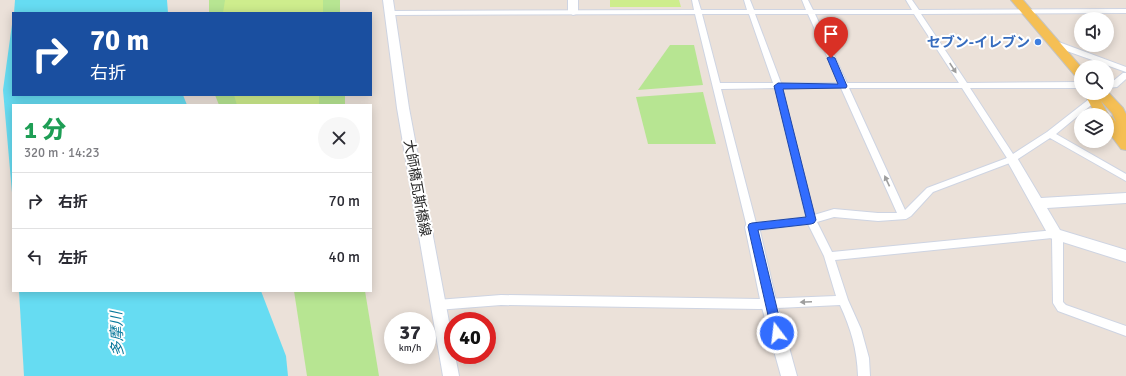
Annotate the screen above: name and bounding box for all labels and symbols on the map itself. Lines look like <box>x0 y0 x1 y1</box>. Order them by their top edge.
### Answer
pin <box>814 17 848 58</box>
place label: セブン-イレブン <box>927 34 1030 51</box>
marker: セブン-イレブン <box>1033 37 1043 47</box>
one-way arrow <box>949 63 957 73</box>
street label: 大師橋瓦斯橋線 <box>400 138 434 238</box>
one-way arrow <box>884 175 890 186</box>
one-way arrow <box>800 298 812 305</box>
water label: 多摩川 <box>107 309 127 357</box>
speed limit sign: 40 <box>444 312 496 364</box>
position arrow <box>756 312 798 354</box>

